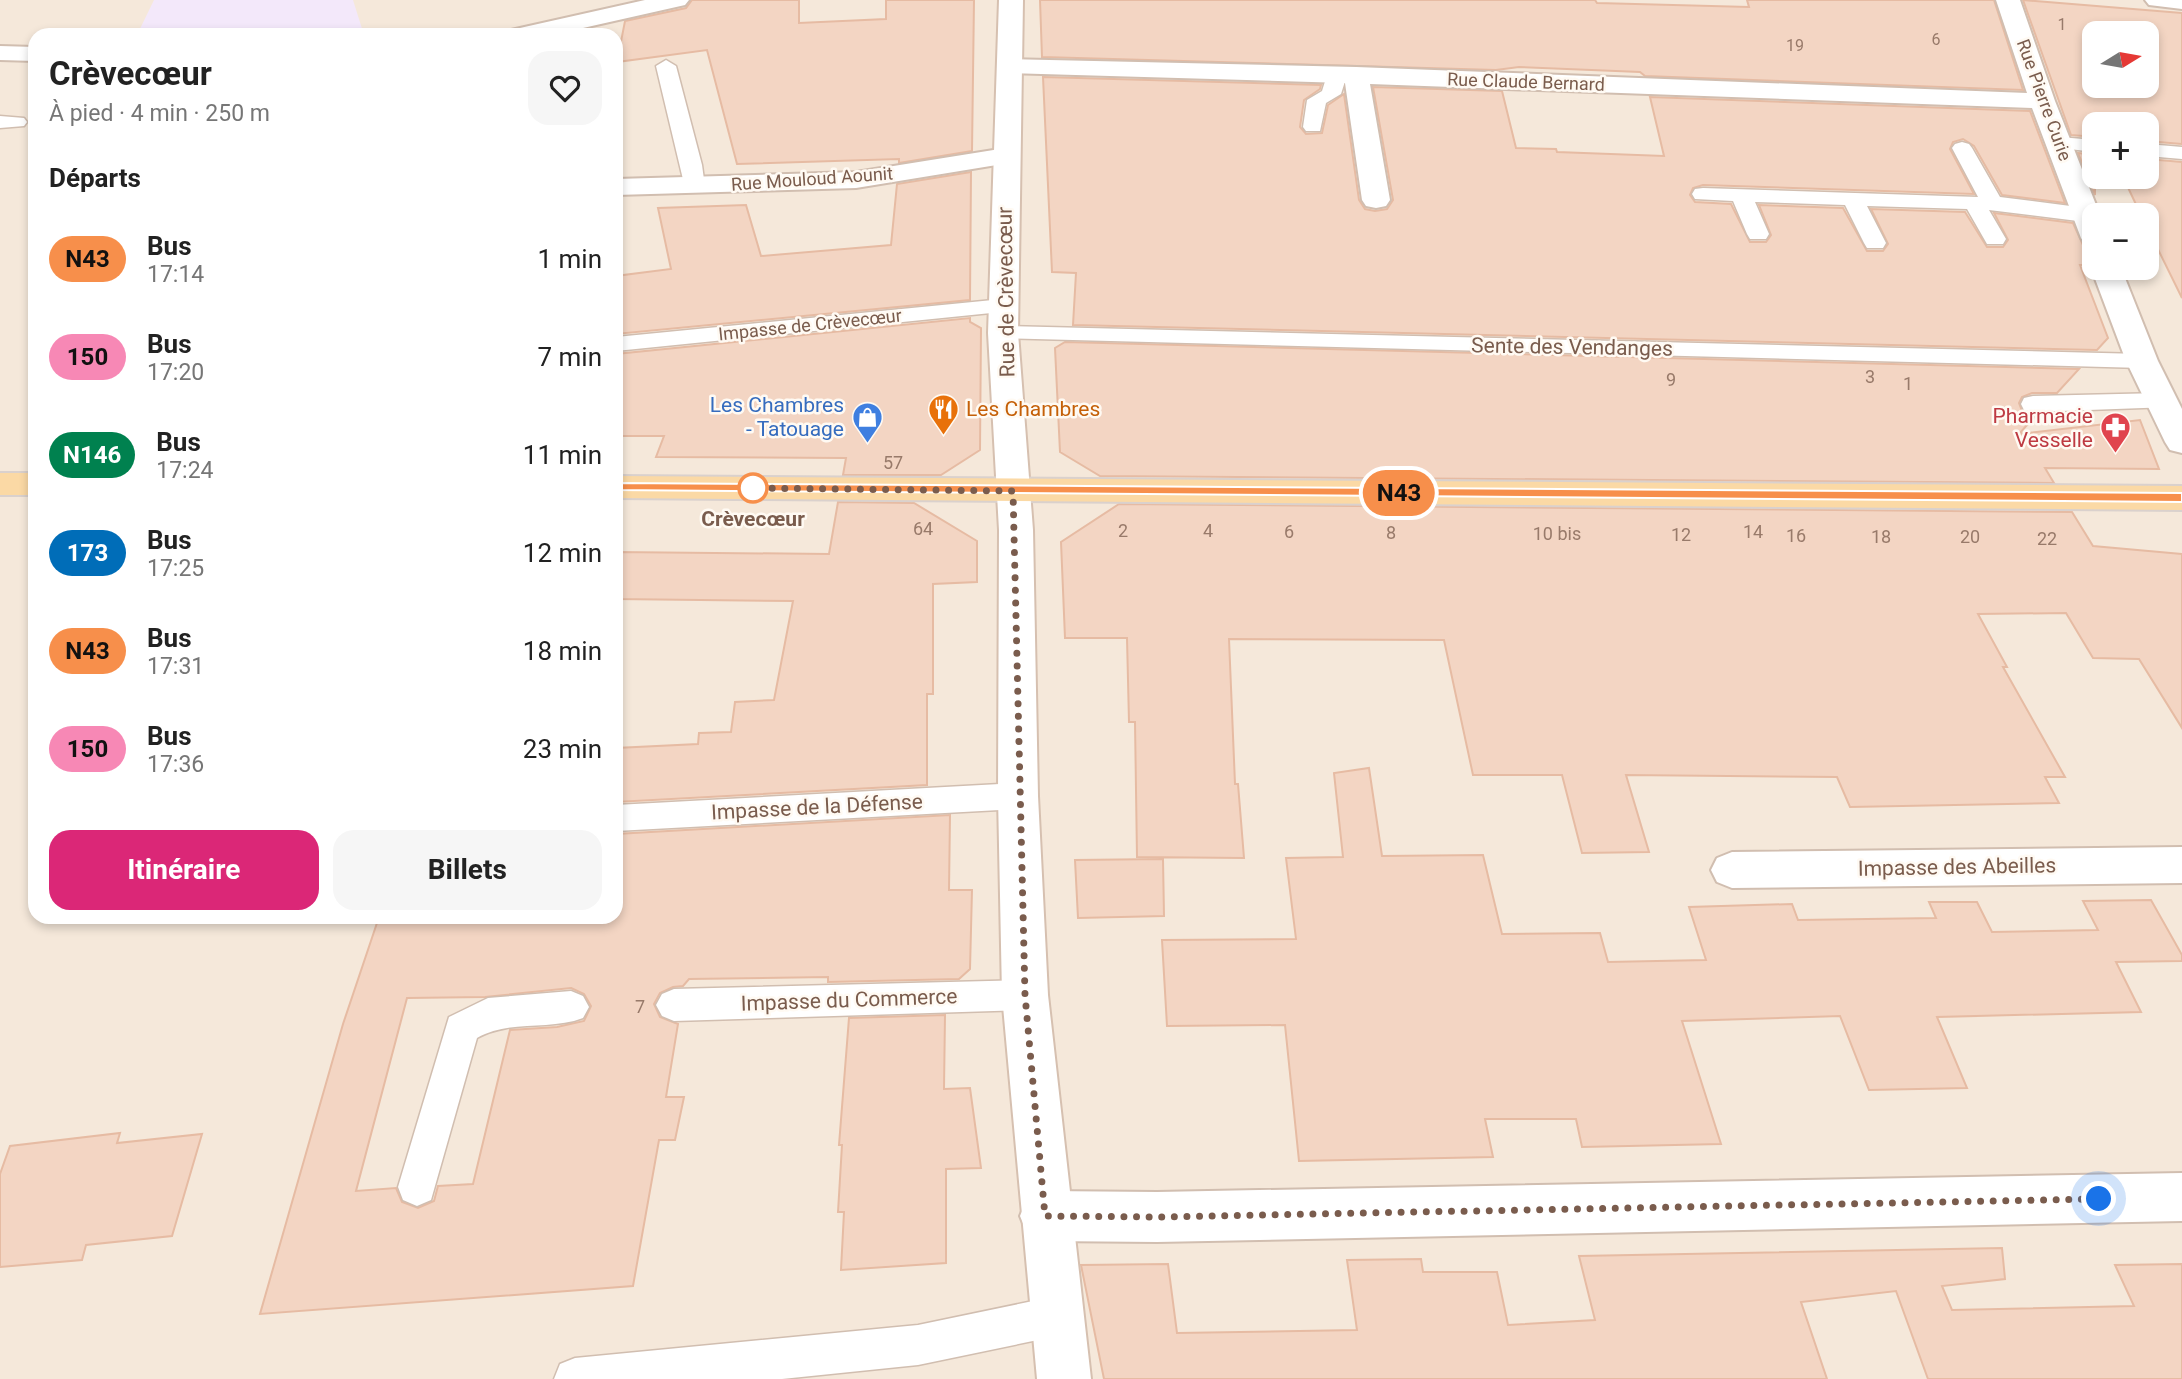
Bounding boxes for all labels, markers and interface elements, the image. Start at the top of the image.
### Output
house number: 1 [2058,15,2067,34]
north arrow [2082,21,2160,98]
map controls [2082,21,2159,280]
house number: 6 [1932,30,1941,49]
house number: 19 [1786,36,1804,55]
street label: Rue Pierre Curie [2013,36,2076,164]
button: heart [528,51,602,125]
text: Crèvecœur [49,54,212,93]
street label: Rue Claude Bernard [1447,68,1605,95]
text: À pied · 4 min · 250 m [49,100,270,127]
button: + [2082,112,2159,189]
street label: Rue Mouloud Aounit [730,162,894,195]
text: Départs [49,163,141,193]
button: − [2082,203,2159,280]
street label: Rue de Crèvecœur [993,207,1019,377]
text: Bus [147,231,192,261]
text: 1 min [537,244,602,274]
text: N43 [65,245,110,273]
text: 17:14 [147,261,204,288]
street label: Impasse de Crèvecœur [717,304,903,345]
text: Bus [147,329,192,359]
street label: Sente des Vendanges [1471,333,1673,361]
text: 7 min [537,342,602,372]
text: 150 [67,343,108,371]
text: 17:20 [147,359,204,386]
house number: 3 [1865,366,1875,387]
house number: 9 [1666,369,1676,390]
house number: 1 [1903,373,1913,394]
restaurant icon: Les Chambres [926,392,960,436]
place label: Les Chambres - Tatouage [710,393,844,441]
place label: Les Chambres [966,397,1100,421]
shop icon: Les Chambres - Tatouage [850,400,884,444]
place label: Pharmacie Vesselle [1993,404,2093,452]
pharmacy icon: Pharmacie Vesselle [2099,411,2133,455]
text: Bus [156,427,201,457]
text: 11 min [523,440,602,470]
text: N146 [63,441,121,469]
house number: 57 [883,452,903,473]
text: 17:24 [156,457,214,484]
line badge: N43 [1359,470,1439,516]
marker: Crèvecœur [738,473,768,503]
text: N43 [1377,479,1421,507]
place label: Crèvecœur [701,507,805,531]
house number: 64 [913,518,933,539]
house number: 2 [1118,520,1128,541]
house number: 4 [1203,520,1213,541]
house number: 6 [1284,521,1294,542]
house number: 14 [1743,521,1763,542]
house number: 8 [1386,522,1396,543]
house number: 10 bis [1533,523,1581,544]
house number: 12 [1671,524,1691,545]
text: Bus [147,525,192,555]
house number: 16 [1786,525,1806,546]
house number: 18 [1871,526,1891,547]
house number: 20 [1960,526,1980,547]
house number: 22 [2037,528,2057,549]
text: 12 min [523,538,602,568]
text: 173 [67,539,108,567]
text: 17:25 [147,555,204,582]
text: Bus [147,623,192,653]
text: 18 min [523,636,602,666]
text: N43 [65,637,110,665]
text: 17:31 [147,653,204,680]
text: Bus [147,721,192,751]
text: 23 min [523,734,602,764]
text: 150 [67,735,108,763]
text: 17:36 [147,751,204,778]
street label: Impasse de la Défense [711,789,923,825]
button: Itinéraire [49,830,319,910]
button: Billets [333,830,602,910]
street label: Impasse des Abeilles [1858,853,2056,881]
street label: Impasse du Commerce [740,984,958,1016]
house number: 7 [635,996,645,1017]
your location [2081,1181,2116,1216]

